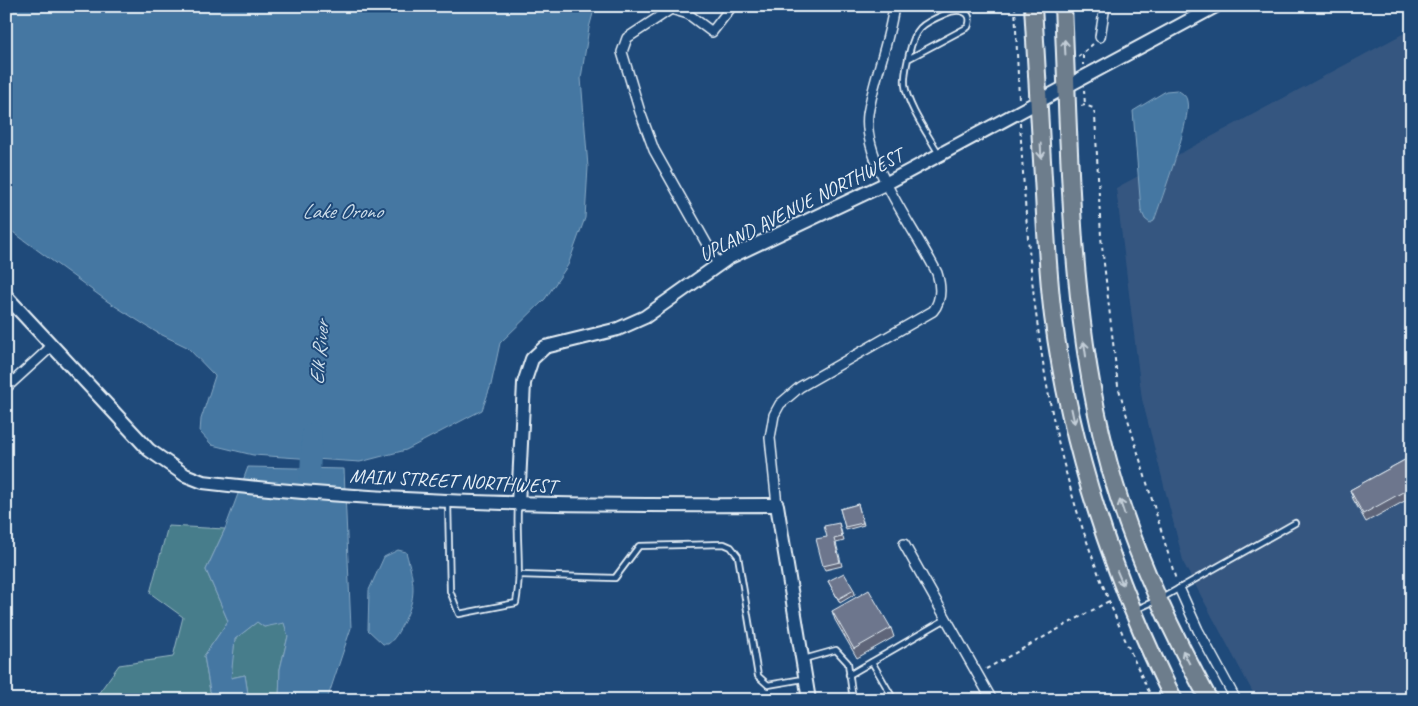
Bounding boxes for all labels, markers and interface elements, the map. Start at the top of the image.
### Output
one-way arrow [1060,39,1069,55]
street label: UPLAND AVENUE NORTHWEST [695,141,910,267]
one-way arrow [1037,143,1046,159]
water label: Lake Orono [302,198,385,224]
water label: Elk River [303,316,335,386]
one-way arrow [1080,342,1090,358]
one-way arrow [1069,408,1078,424]
street label: MAIN STREET NORTHWEST [349,463,561,499]
one-way arrow [1117,500,1127,516]
one-way arrow [1116,570,1126,585]
one-way arrow [1181,650,1190,665]

